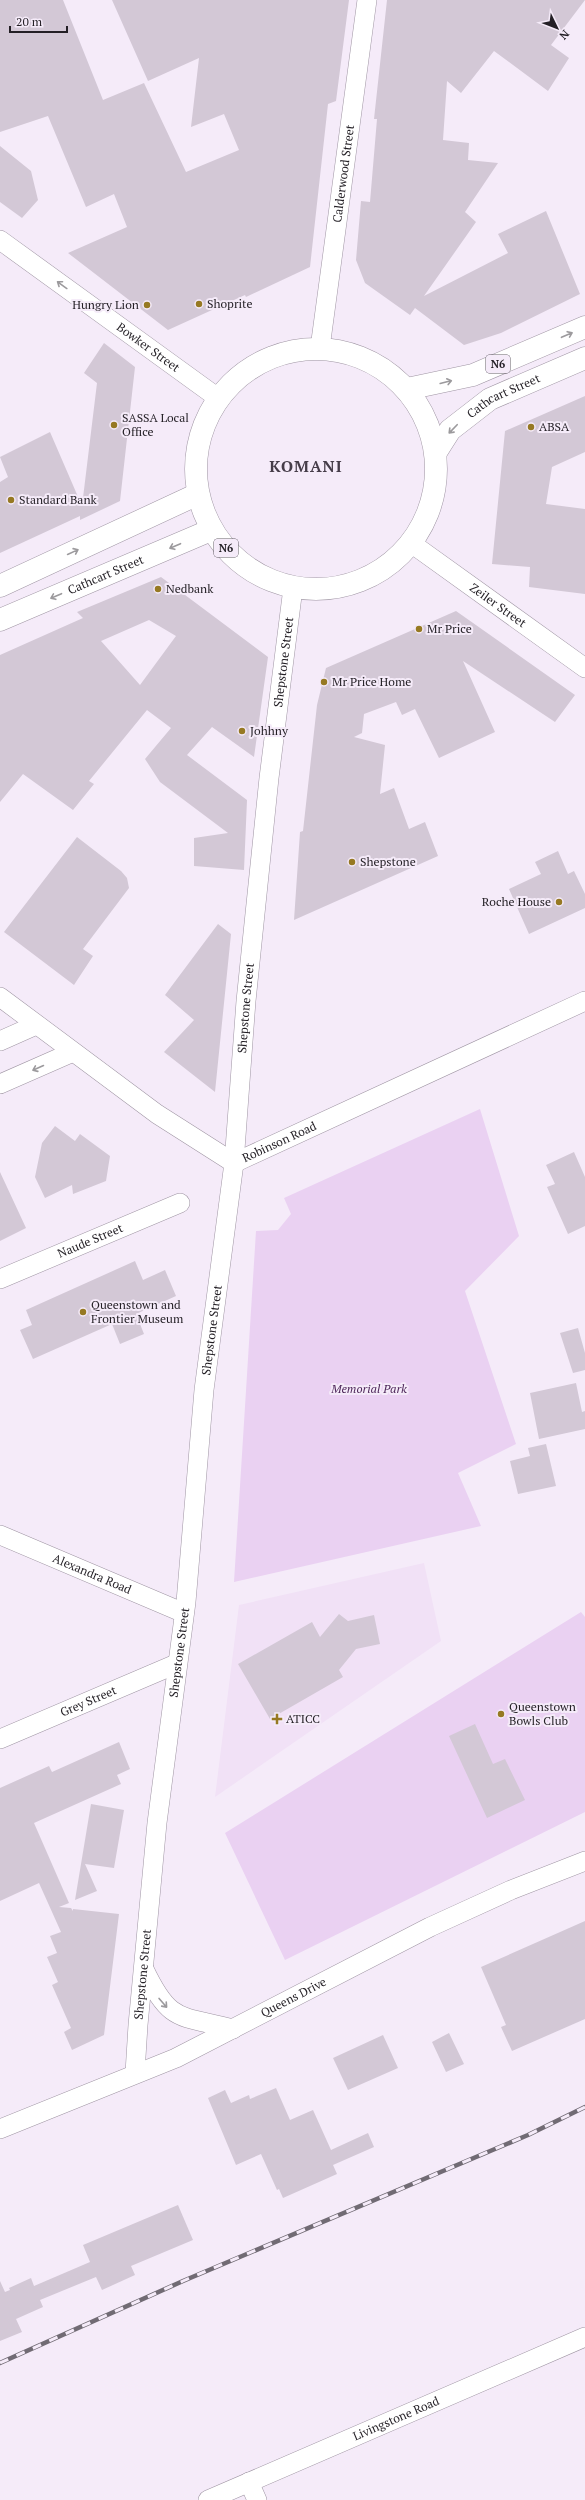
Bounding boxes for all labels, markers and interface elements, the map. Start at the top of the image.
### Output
scale bar [10,8,67,34]
north arrow [537,8,577,48]
text: 20 m [16,14,43,29]
text: N [556,27,572,43]
street label: Calderwood Street [329,123,357,223]
one-way arrow [57,280,68,289]
place label: Shoprite [207,296,253,311]
place label: Hungry Lion [72,297,139,312]
marker: Shoprite [194,299,204,309]
marker: Hungry Lion [142,300,152,310]
street label: Bowker Street [114,319,183,375]
one-way arrow [560,331,572,339]
road number: N6 [486,355,510,373]
street label: Cathcart Street [464,370,543,421]
one-way arrow [439,378,452,385]
place label: SASSA Local Office [122,410,189,439]
place label: ABSA [539,419,570,434]
marker: SASSA Local Office [109,420,119,430]
marker: ABSA [526,422,536,432]
one-way arrow [448,424,458,433]
district label: KOMANI [269,455,343,477]
place label: Standard Bank [19,492,98,507]
marker: Standard Bank [6,495,16,505]
road number: N6 [214,539,238,557]
one-way arrow [170,542,182,550]
one-way arrow [67,548,79,555]
street label: Cathcart Street [65,551,146,597]
street label: Zeiler Street [467,580,530,631]
place label: Nedbank [166,581,214,596]
marker: Nedbank [153,584,163,594]
one-way arrow [50,593,62,601]
street label: Shepstone Street [270,616,296,708]
place label: Mr Price [427,621,472,636]
marker: Mr Price [414,624,424,634]
place label: Mr Price Home [332,674,411,689]
marker: Mr Price Home [319,677,329,687]
place label: Johhny [250,723,289,738]
marker: Johhny [237,726,247,736]
place label: Shepstone [360,854,416,869]
marker: Shepstone [347,857,357,867]
place label: Roche House [482,894,551,909]
marker: Roche House [554,897,564,907]
street label: Shepstone Street [234,962,257,1054]
one-way arrow [32,1064,44,1072]
street label: Robinson Road [240,1118,319,1165]
street label: Naude Street [55,1220,125,1261]
street label: Shepstone Street [198,1284,225,1376]
place label: Queenstown and Frontier Museum [91,1297,184,1326]
marker: Queenstown and Frontier Museum [78,1307,88,1317]
park label: Memorial Park [330,1381,407,1396]
street label: Alexandra Road [51,1550,134,1597]
street label: Shepstone Street [166,1606,192,1698]
street label: Grey Street [58,1682,119,1720]
place label: Queenstown Bowls Club [509,1699,576,1728]
marker: Queenstown Bowls Club [496,1709,506,1719]
place label: ATICC [286,1711,320,1726]
marker: ATICC [271,1713,283,1725]
street label: Shepstone Street [131,1928,154,2020]
street label: Queens Drive [258,1974,329,2020]
one-way arrow [159,1998,168,2008]
street label: Livingstone Road [350,2393,442,2443]

